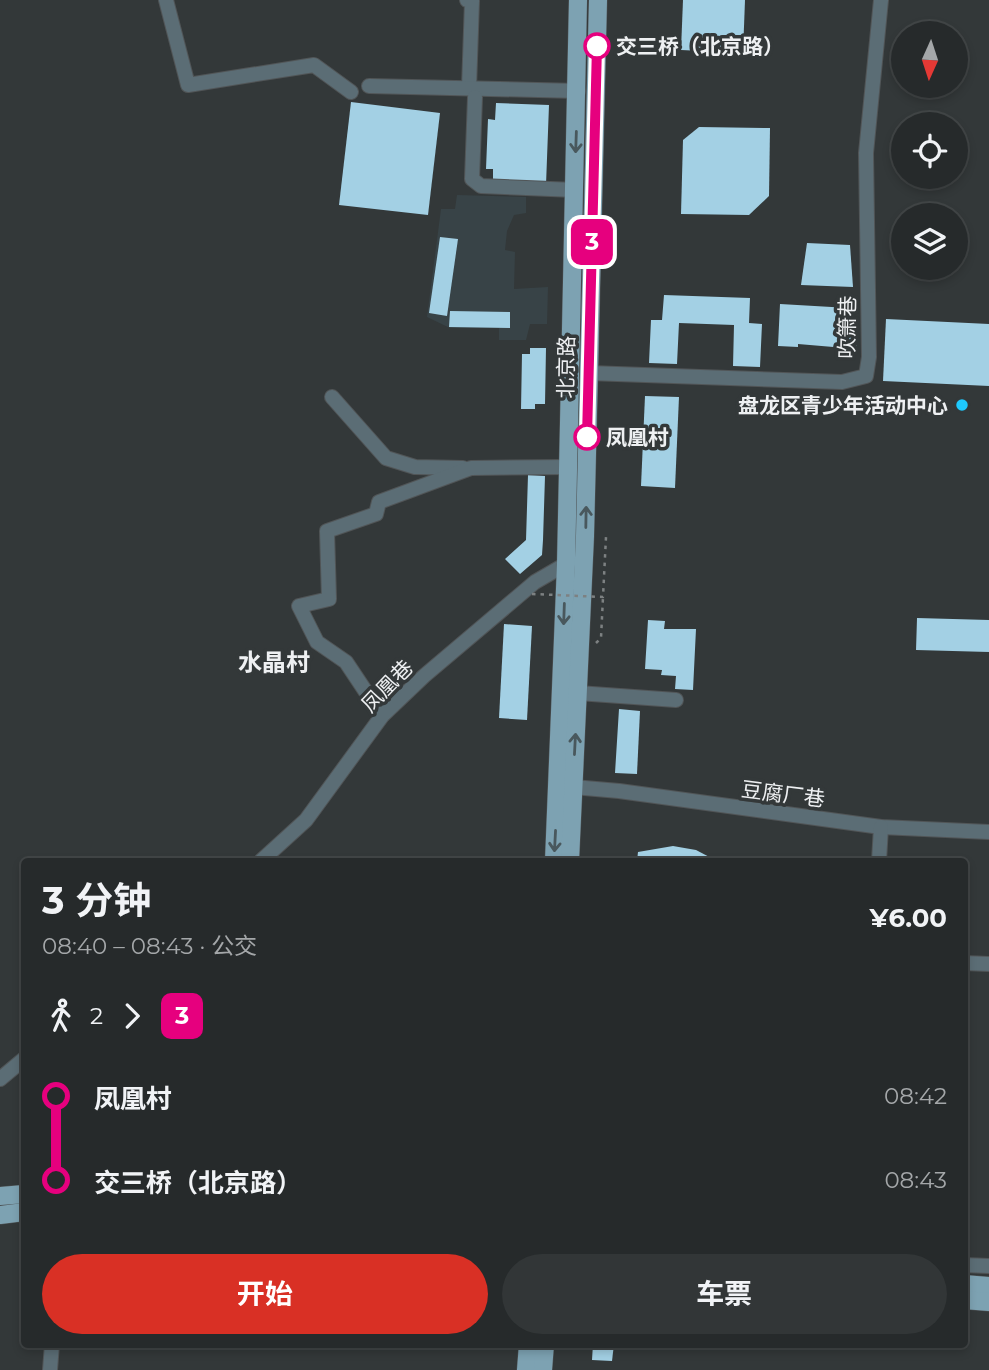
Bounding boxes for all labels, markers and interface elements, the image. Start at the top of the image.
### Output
north arrow [891,21,968,98]
map controls [891,21,968,280]
marker: 交三桥（北京路） [584,33,610,59]
place label: 交三桥（北京路） [616,34,784,59]
button: locate [891,112,968,189]
one-way arrow [570,130,583,153]
button: layers [891,203,968,280]
line badge: 3 [569,219,615,265]
text: 3 [585,227,599,256]
street label: 吹箫巷 [834,295,860,359]
street label: 北京路 [553,335,579,399]
place label: 盘龙区青少年活动中心 [738,393,948,418]
marker: 盘龙区青少年活动中心 [954,397,970,413]
marker: 凤凰村 [574,424,600,450]
place label: 凤凰村 [606,425,669,450]
one-way arrow [579,505,593,528]
one-way arrow [558,602,571,625]
district label: 水晶村 [238,648,310,677]
street label: 凤凰巷 [356,655,418,717]
one-way arrow [569,733,582,756]
street label: 豆腐厂巷 [740,776,826,812]
one-way arrow [549,830,562,853]
text: 3 分钟 [42,877,151,924]
text: ¥6.00 [870,902,947,934]
text: 08:40 – 08:43 · 公交 [42,932,257,960]
icon: walk [42,997,80,1035]
icon: forward [113,997,151,1035]
text: 3 [175,1001,189,1030]
text: 2 [90,1002,103,1030]
text: 08:42 [884,1082,947,1110]
text: 凤凰村 [94,1083,172,1115]
text: 08:43 [884,1166,947,1194]
text: 交三桥（北京路） [94,1167,302,1199]
button: 开始 [42,1254,488,1334]
button: 车票 [502,1254,947,1334]

